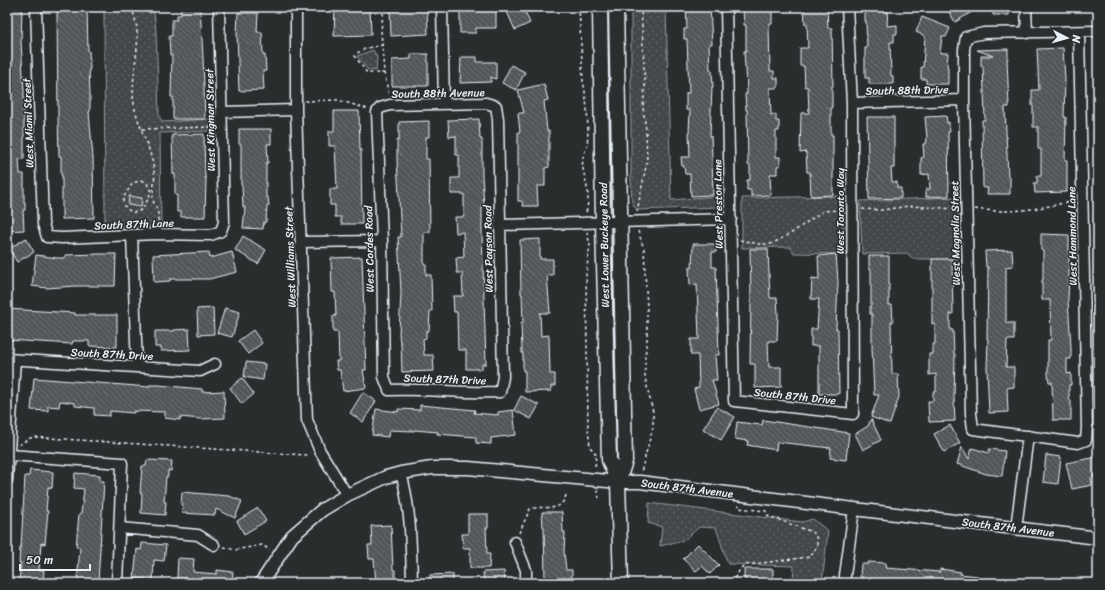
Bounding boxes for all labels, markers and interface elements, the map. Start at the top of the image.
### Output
north arrow [1047,18,1087,58]
text: N [1067,33,1086,44]
street label: West Kingman Street [200,68,221,172]
street label: West Miami Street [17,77,40,168]
street label: South 88th Drive [865,80,949,101]
street label: South 88th Avenue [391,83,486,104]
street label: West Preston Lane [708,159,729,249]
street label: West Toronto Way [831,168,850,254]
street label: West Magnolia Street [945,180,966,286]
street label: West Lower Buckeye Road [594,181,615,308]
street label: West Hammond Lane [1062,186,1083,286]
street label: West Cordes Road [359,204,380,292]
street label: West Payson Road [478,204,499,293]
street label: West Williams Street [279,206,302,308]
street label: South 87th Lane [94,214,175,235]
street label: South 87th Drive [70,343,154,366]
street label: South 87th Drive [403,369,487,390]
street label: South 87th Drive [753,383,837,410]
street label: South 87th Avenue [640,473,735,504]
street label: South 87th Avenue [961,512,1056,543]
scale bar [20,546,90,572]
text: 50 m [26,549,53,571]

